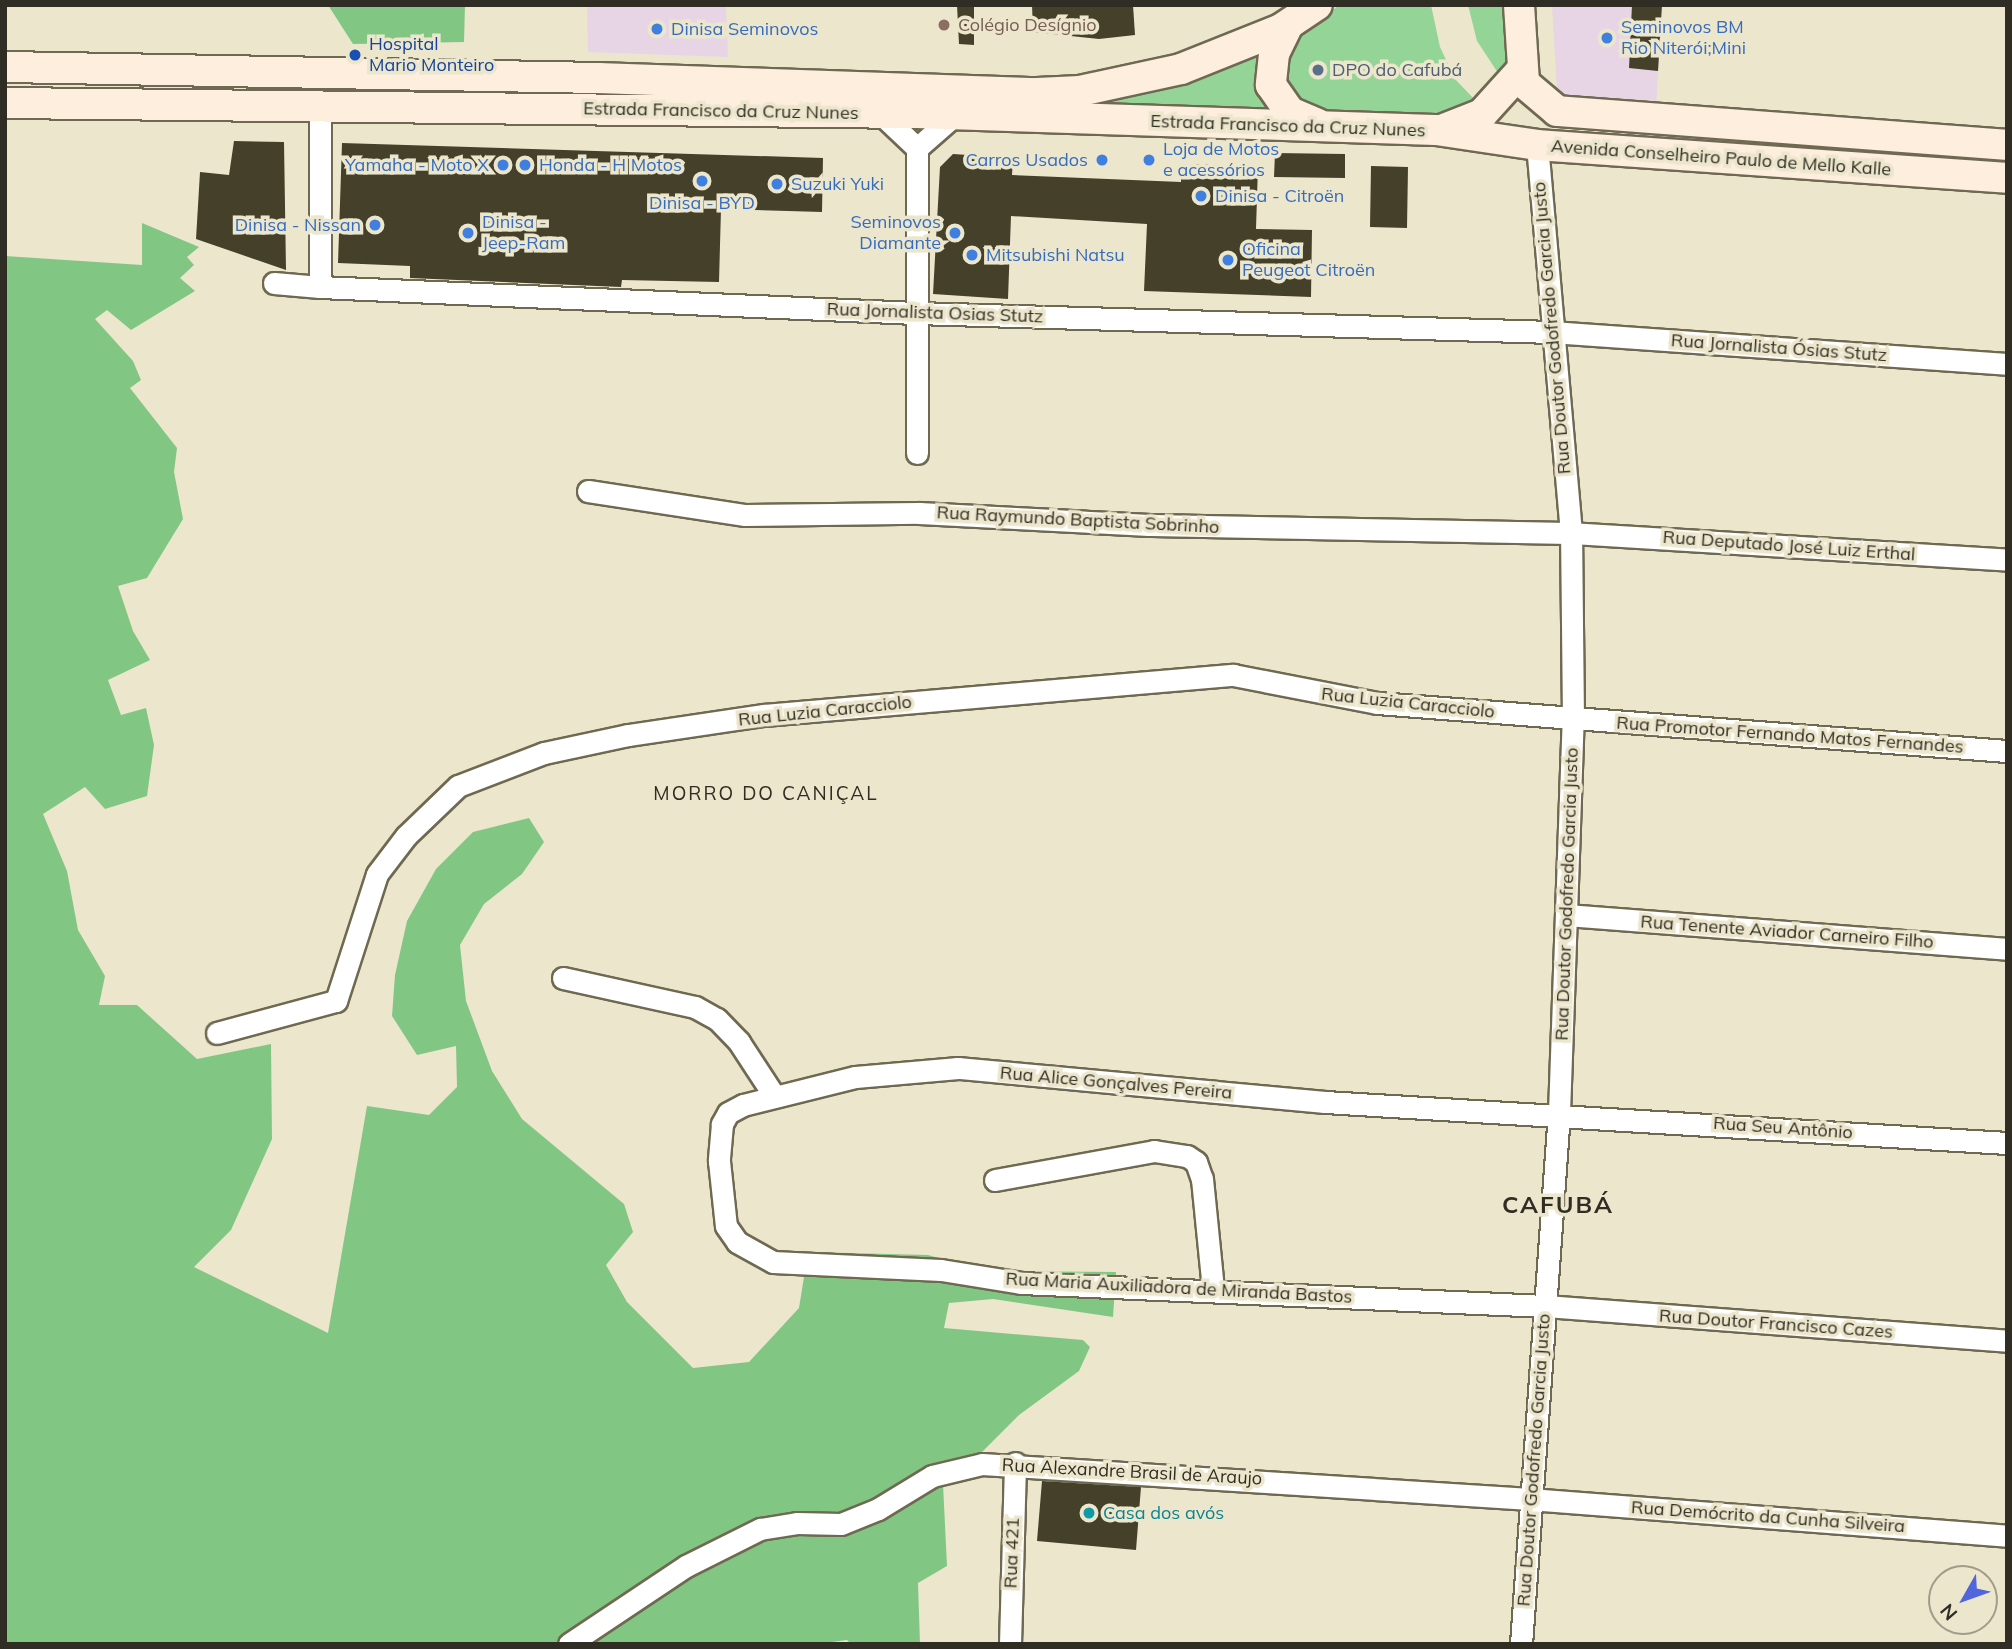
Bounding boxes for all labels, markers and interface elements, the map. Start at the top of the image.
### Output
place label: Colégio Desígnio [958,14,1097,36]
marker: Colégio Desígnio [936,17,952,33]
place label: Seminovos BM Rio Niterói;Mini [1621,17,1746,60]
place label: Dinisa Seminovos [671,18,818,40]
marker: Dinisa Seminovos [649,21,665,37]
marker: Seminovos BM Rio Niterói;Mini [1599,30,1615,46]
place label: Hospital Mario Monteiro [369,34,494,76]
marker: Hospital Mario Monteiro [347,47,363,63]
place label: DPO do Cafubá [1332,59,1462,81]
marker: DPO do Cafubá [1310,62,1326,78]
street label: Estrada Francisco da Cruz Nunes [583,98,859,124]
street label: Estrada Francisco da Cruz Nunes [1150,110,1426,142]
street label: Avenida Conselheiro Paulo de Mello Kalle [1550,135,1892,181]
place label: Loja de Motos e acessórios [1163,139,1279,182]
place label: Carros Usados [965,149,1088,171]
marker: Carros Usados [1094,152,1110,168]
marker: Loja de Motos e acessórios [1141,152,1157,168]
place label: Yamaha - Moto X [345,154,489,176]
place label: Honda - H Motos [539,154,682,176]
marker: Yamaha - Moto X [495,157,511,173]
marker: Honda - H Motos [517,157,533,173]
marker: Dinisa - BYD [694,173,710,189]
place label: Suzuki Yuki [791,173,884,195]
marker: Suzuki Yuki [769,176,785,192]
street label: Rua Doutor Godofredo Garcia Justo [1528,181,1576,475]
place label: Dinisa - Citroën [1215,185,1344,207]
marker: Dinisa - Citroën [1193,188,1209,204]
place label: Dinisa - BYD [649,192,755,214]
place label: Dinisa - Jeep-Ram [482,212,565,255]
place label: Seminovos Diamante [851,212,941,255]
place label: Dinisa - Nissan [235,214,361,236]
marker: Dinisa - Nissan [367,217,383,233]
marker: Dinisa - Jeep-Ram [460,225,476,241]
marker: Seminovos Diamante [947,225,963,241]
place label: Oficina Peugeot Citroën [1242,239,1375,282]
place label: Mitsubishi Natsu [986,244,1125,266]
marker: Mitsubishi Natsu [964,247,980,263]
marker: Oficina Peugeot Citroën [1220,252,1236,268]
street label: Rua Jornalista Osias Stutz [826,298,1044,328]
street label: Rua Jornalista Ósias Stutz [1670,330,1888,366]
street label: Rua Raymundo Baptista Sobrinho [936,502,1220,538]
street label: Rua Deputado José Luiz Erthal [1662,526,1916,566]
street label: Rua Luzia Caracciolo [1320,683,1496,723]
street label: Rua Luzia Caracciolo [737,691,913,731]
street label: Rua Promotor Fernando Matos Fernandes [1616,712,1964,758]
street label: Rua Doutor Godofredo Garcia Justo [1551,747,1583,1041]
district label: MORRO DO CANIÇAL [655,783,877,805]
street label: Rua Tenente Aviador Carneiro Filho [1640,911,1934,953]
street label: Rua Alice Gonçalves Pereira [999,1062,1233,1104]
street label: Rua Seu Antônio [1713,1112,1853,1144]
district label: CAFUBÁ [1503,1191,1613,1219]
street label: Rua Maria Auxiliadora de Miranda Bastos [1005,1268,1353,1308]
street label: Rua Doutor Francisco Cazes [1658,1305,1894,1343]
street label: Rua Doutor Godofredo Garcia Justo [1513,1313,1555,1607]
street label: Rua Alexandre Brasil de Araujo [1001,1454,1263,1490]
street label: Rua Demócrito da Cunha Silveira [1630,1497,1906,1537]
place label: Casa dos avós [1103,1502,1224,1524]
marker: Casa dos avós [1081,1505,1097,1521]
street label: Rua 421 [1000,1517,1024,1589]
north arrow [1928,1565,1998,1635]
text: N [1935,1599,1962,1625]

